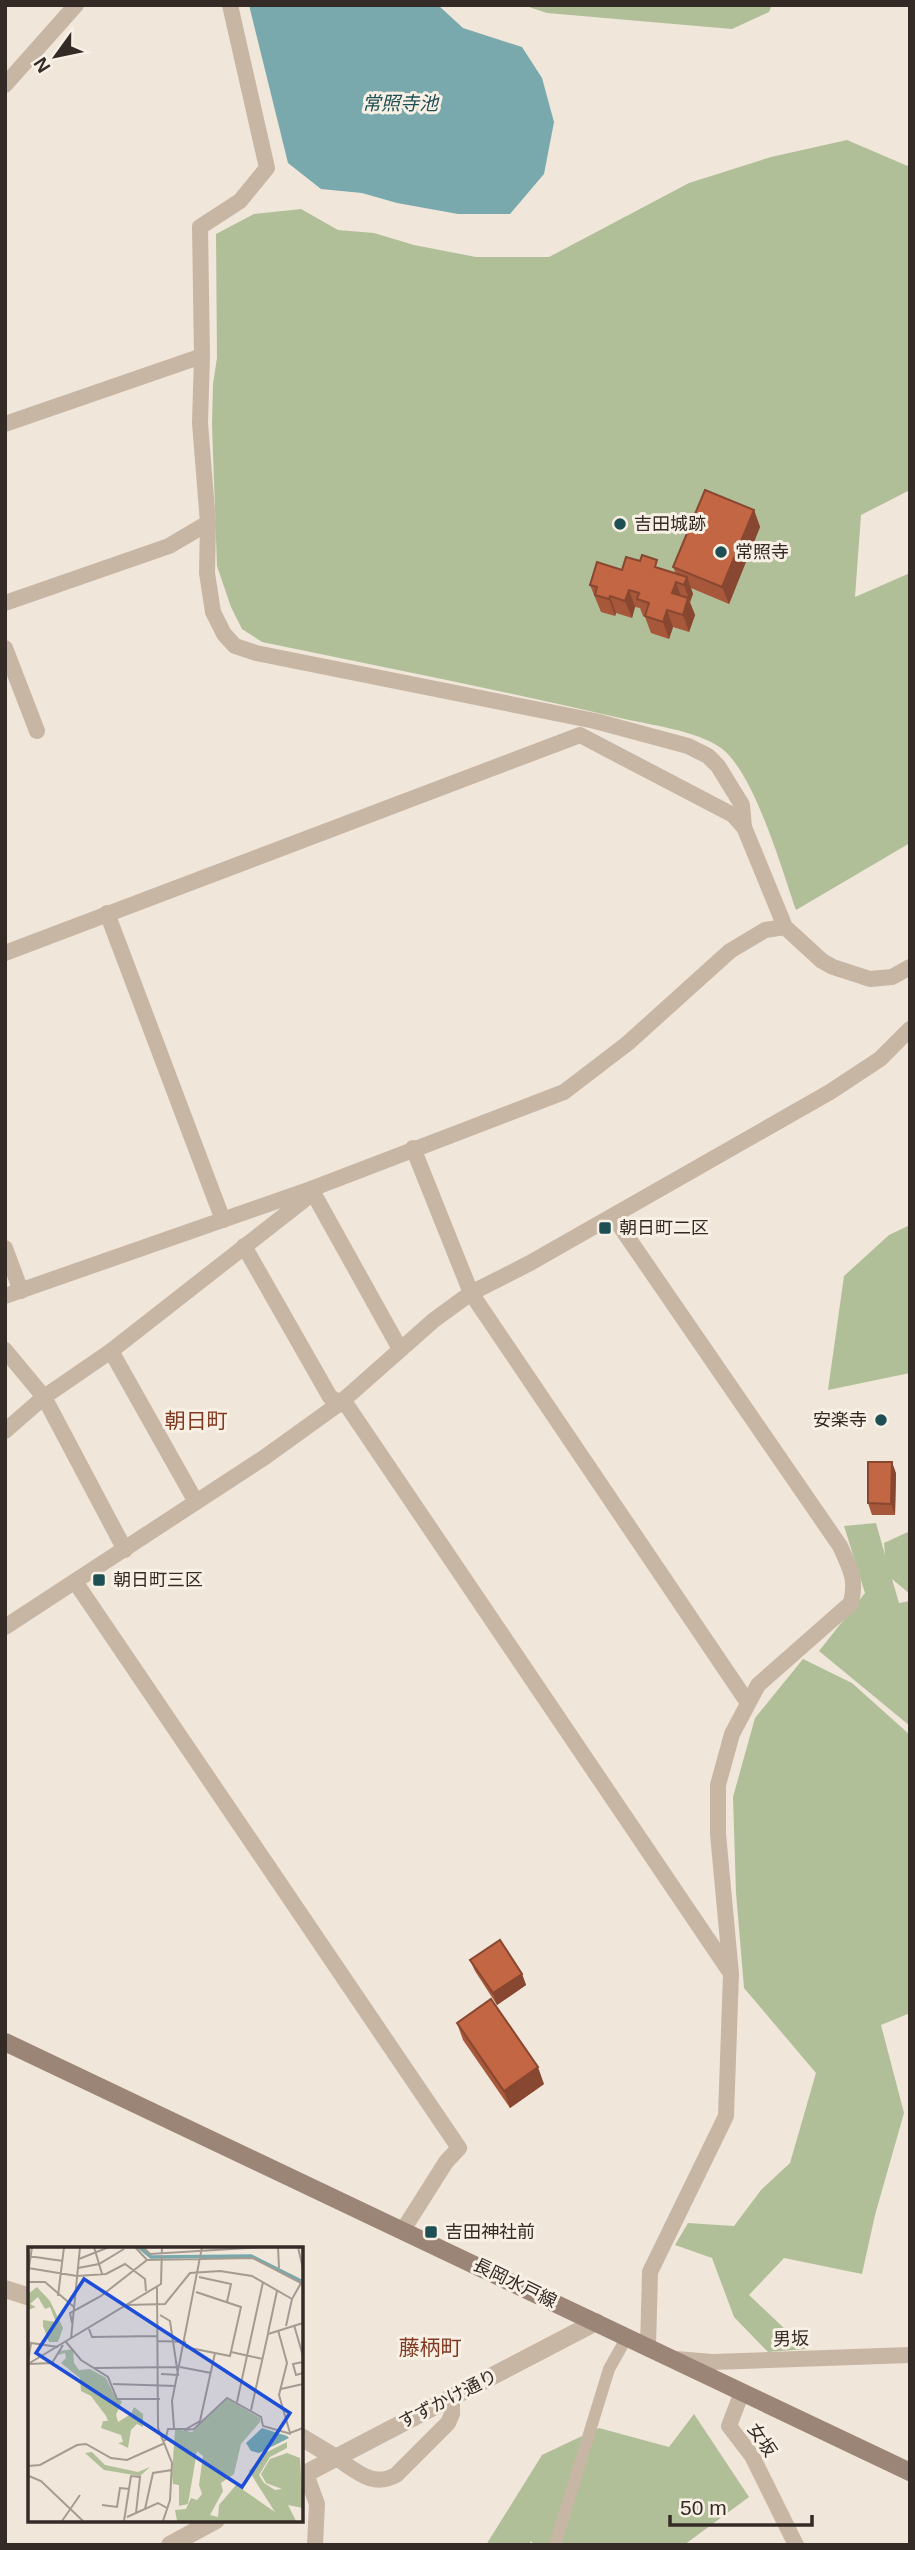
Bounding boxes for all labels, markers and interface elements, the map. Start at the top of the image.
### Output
north arrow [21,21,91,91]
text: N [30,54,55,76]
water label: 常照寺池 [362,93,440,114]
place label: 吉田城跡 [634,514,706,534]
marker: 吉田城跡 [612,516,628,532]
place label: 常照寺 [735,542,789,562]
marker: 常照寺 [713,544,729,560]
place label: 朝日町二区 [619,1218,709,1238]
marker: 朝日町二区 [597,1220,613,1236]
district label: 朝日町 [165,1409,228,1432]
place label: 安楽寺 [813,1410,867,1430]
marker: 安楽寺 [873,1412,889,1428]
place label: 朝日町三区 [113,1570,203,1590]
marker: 朝日町三区 [91,1572,107,1588]
place label: 吉田神社前 [445,2222,535,2242]
marker: 吉田神社前 [423,2224,439,2240]
inset map [28,2247,303,2522]
street label: 長岡水戸線 [470,2254,560,2312]
street label: 男坂 [773,2328,809,2350]
district label: 藤柄町 [399,2336,462,2359]
street label: すずかけ通り [395,2366,501,2432]
street label: 女坂 [744,2419,780,2461]
scale bar [670,2484,812,2528]
text: 50 m [680,2496,727,2519]

